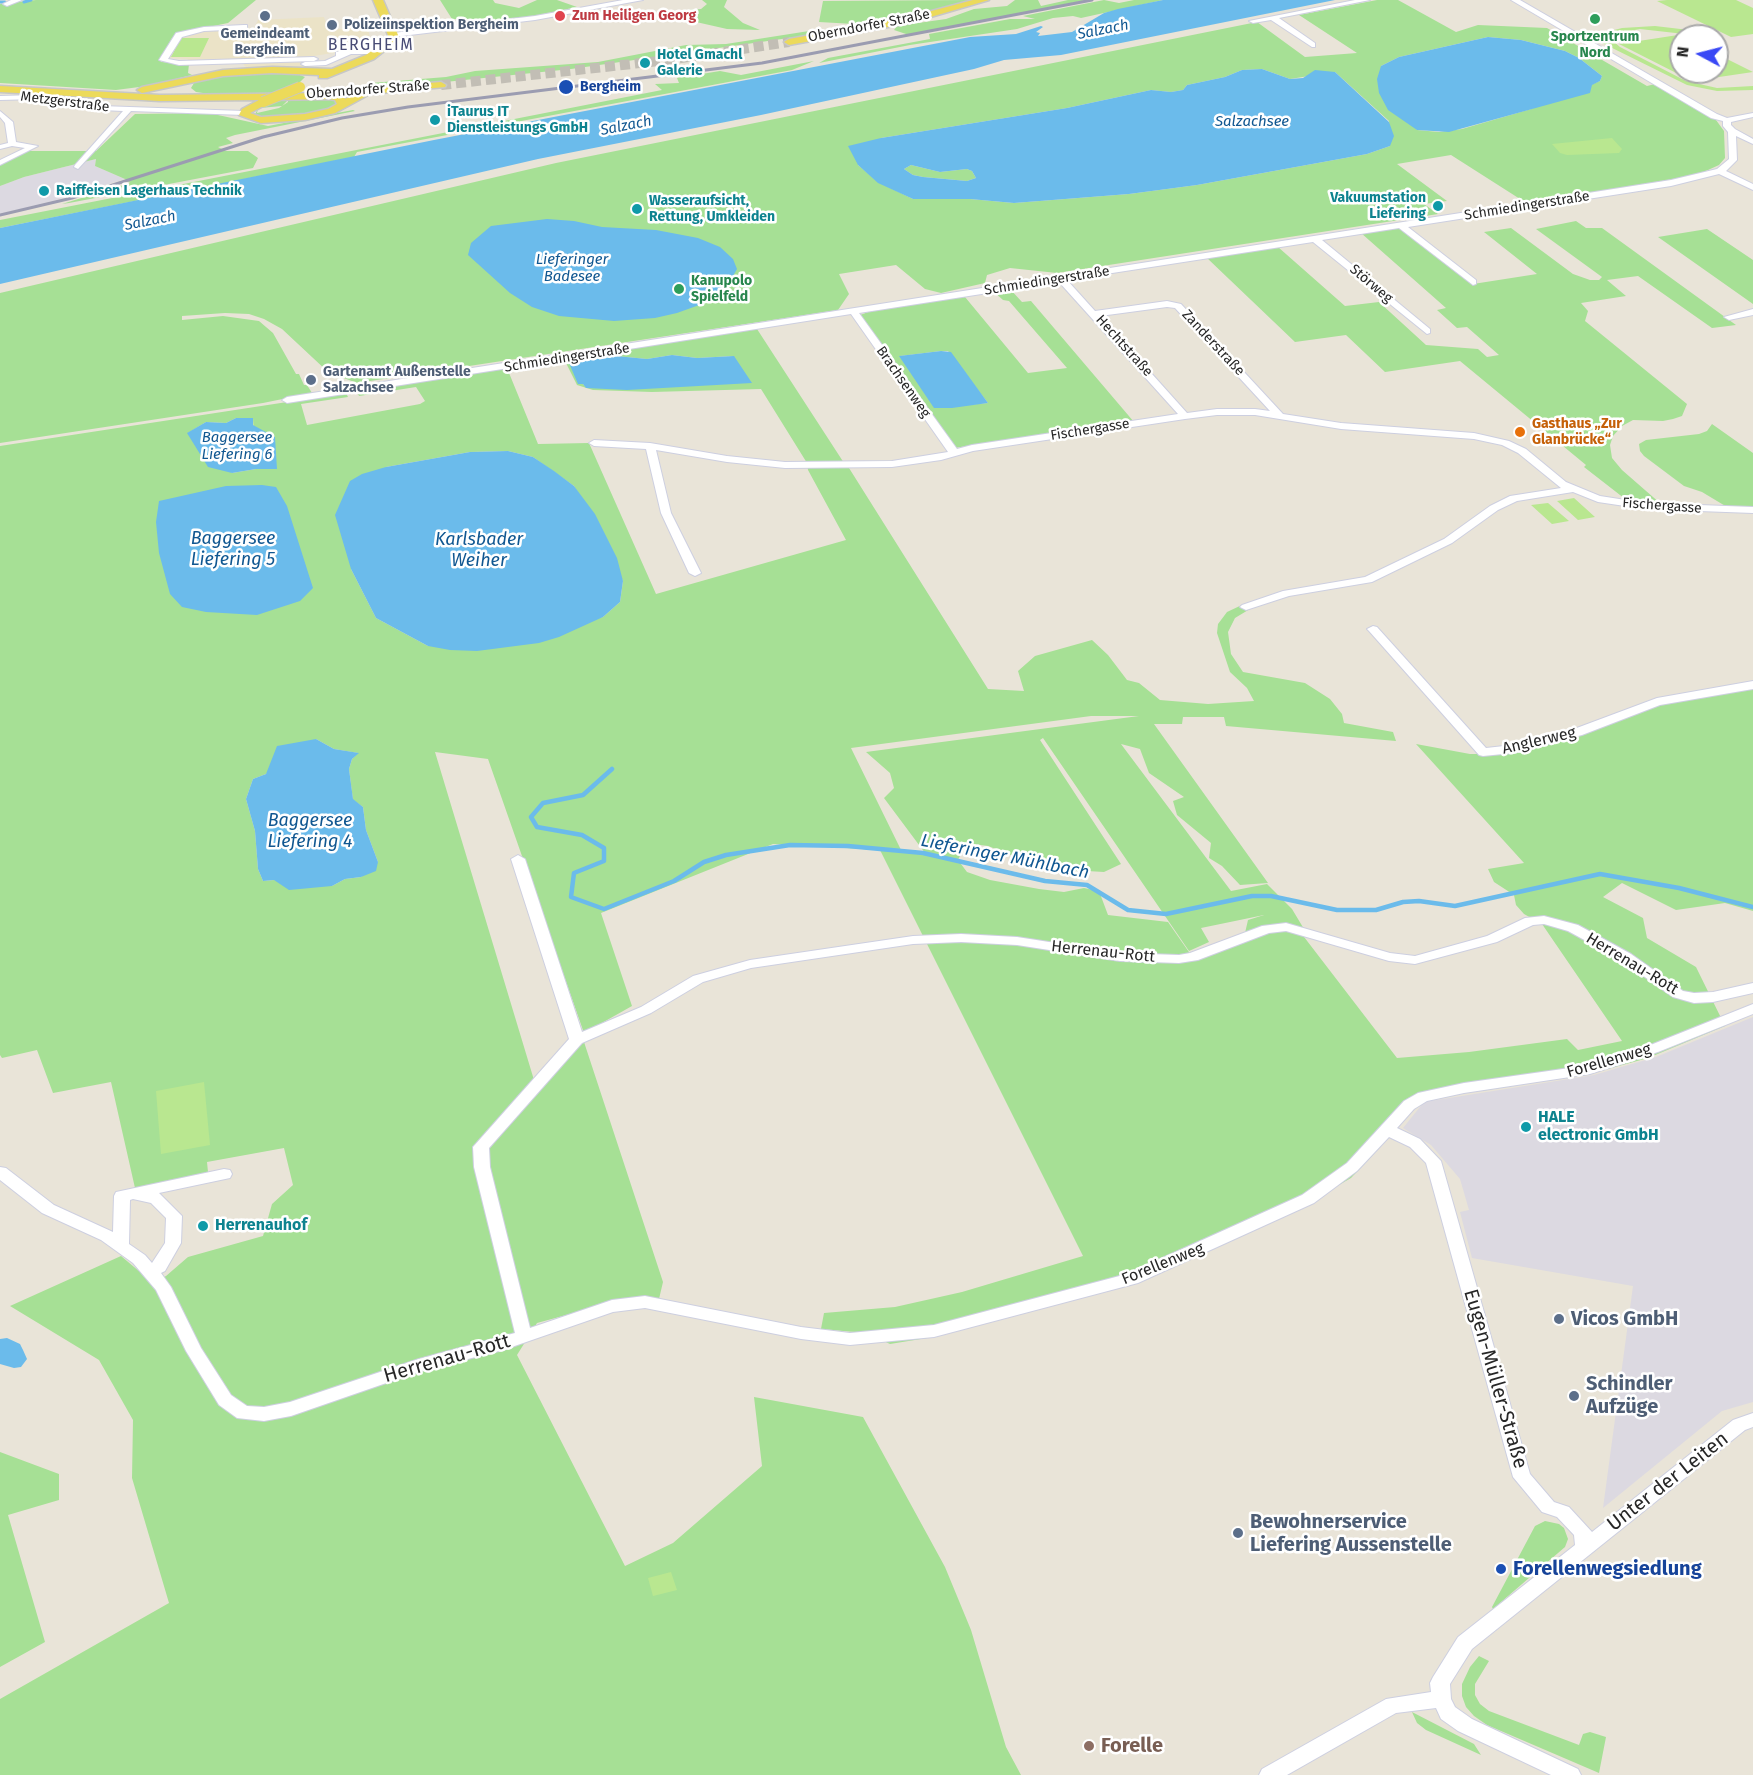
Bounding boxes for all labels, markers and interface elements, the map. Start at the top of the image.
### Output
street label: Oberndorfer Straße [807,6,931,46]
place label: Zum Heiligen Georg [572,8,696,24]
marker: Gemeindeamt Bergheim [258,9,272,23]
marker: Zum Heiligen Georg [553,9,567,23]
marker: Sportzentrum Nord [1588,12,1602,26]
water label: Salzach [1076,16,1130,44]
place label: Polizeiinspektion Bergheim [344,17,519,33]
marker: Polizeiinspektion Bergheim [325,18,339,32]
north arrow [1669,24,1729,84]
place label: Gemeindeamt Bergheim [220,26,310,58]
place label: Sportzentrum Nord [1551,29,1639,62]
district label: BERGHEIM [328,36,414,56]
text: N [1673,46,1693,58]
place label: Hotel Gmachl Galerie [657,47,742,80]
marker: Hotel Gmachl Galerie [638,56,652,70]
street label: Oberndorfer Straße [306,77,430,103]
marker: Bergheim [557,78,575,96]
place label: Bergheim [580,79,641,95]
street label: Metzgerstraße [20,88,110,116]
place label: iTaurus IT Dienstleistungs GmbH [447,104,588,136]
water label: Salzach [599,112,653,140]
marker: iTaurus IT Dienstleistungs GmbH [428,113,442,127]
water label: Salzachsee [1215,113,1289,131]
place label: Raiffeisen Lagerhaus Technik [56,183,242,199]
marker: Raiffeisen Lagerhaus Technik [37,184,51,198]
street label: Schmiedingerstraße [1463,188,1591,224]
place label: Vakuumstation Liefering [1330,190,1426,222]
place label: Wasseraufsicht, Rettung, Umkleiden [649,193,775,226]
marker: Vakuumstation Liefering [1431,199,1445,213]
marker: Wasseraufsicht, Rettung, Umkleiden [630,202,644,216]
water label: Salzach [123,207,177,235]
water label: Lieferinger Badesee [536,251,608,286]
street label: Störweg [1346,261,1396,307]
street label: Schmiedingerstraße [983,263,1111,299]
place label: Kanupolo Spielfeld [691,273,752,306]
marker: Kanupolo Spielfeld [672,282,686,296]
street label: Zanderstraße [1178,306,1248,380]
street label: Hechtstraße [1092,312,1156,380]
street label: Schmiedingerstraße [503,340,631,376]
street label: Brachsenweg [872,343,934,421]
place label: Gartenamt Außenstelle Salzachsee [323,364,471,396]
marker: Gartenamt Außenstelle Salzachsee [304,373,318,387]
street label: Fischergasse [1049,415,1131,445]
place label: Gasthaus „Zur Glanbrücke“ [1532,416,1622,448]
marker: Gasthaus „Zur Glanbrücke“ [1513,425,1527,439]
water label: Baggersee Liefering 6 [202,429,272,464]
street label: Fischergasse [1622,495,1702,517]
water label: Baggersee Liefering 5 [191,528,275,570]
water label: Karlsbader Weiher [435,529,523,572]
street label: Anglerweg [1500,723,1578,759]
water label: Baggersee Liefering 4 [267,810,353,852]
water label: Lieferinger Mühlbach [919,830,1091,884]
street label: Herrenau-Rott [1582,929,1682,999]
street label: Herrenau-Rott [1050,937,1156,967]
street label: Forellenweg [1565,1040,1653,1082]
place label: HALE electronic GmbH [1538,1108,1659,1146]
marker: HALE electronic GmbH [1519,1120,1533,1134]
place label: Herrenauhof [215,1216,307,1236]
marker: Herrenauhof [196,1219,210,1233]
street label: Forellenweg [1119,1239,1207,1289]
street label: Eugen-Müller-Straße [1458,1286,1532,1472]
place label: Vicos GmbH [1571,1307,1678,1331]
marker: Vicos GmbH [1552,1312,1566,1326]
street label: Herrenau-Rott [381,1329,513,1389]
place label: Schindler Aufzüge [1586,1372,1673,1419]
marker: Schindler Aufzüge [1567,1389,1581,1403]
street label: Unter der Leiten [1603,1427,1733,1537]
place label: Bewohnerservice Liefering Aussenstelle [1250,1510,1452,1557]
marker: Bewohnerservice Liefering Aussenstelle [1231,1526,1245,1540]
place label: Forellenwegsiedlung [1513,1557,1702,1581]
marker: Forellenwegsiedlung [1494,1562,1508,1576]
place label: Forelle [1101,1734,1163,1758]
marker: Forelle [1082,1739,1096,1753]

